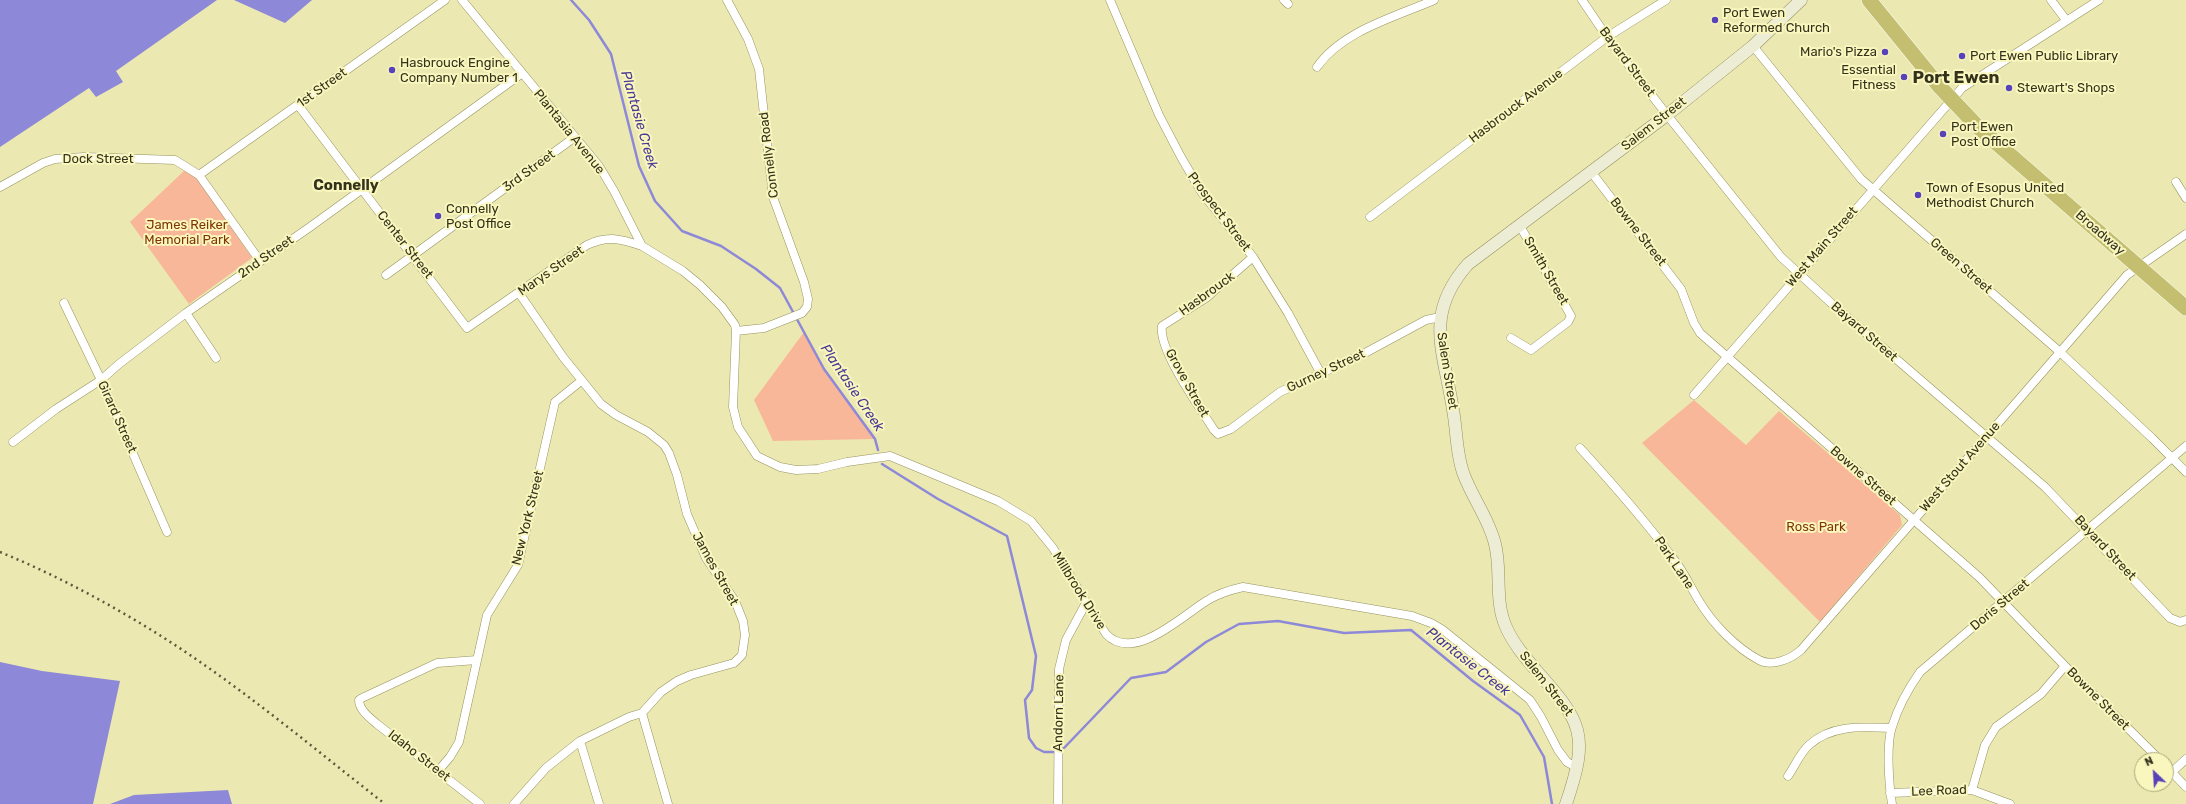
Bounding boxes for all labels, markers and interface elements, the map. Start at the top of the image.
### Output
place label: Port Ewen Reformed Church [1723,5,1830,36]
marker: Port Ewen Reformed Church [1710,15,1720,25]
street label: Bayard Street [1596,24,1658,100]
place label: Mario's Pizza [1800,44,1877,60]
marker: Mario's Pizza [1880,47,1890,57]
place label: Port Ewen Public Library [1970,48,2118,64]
marker: Port Ewen Public Library [1957,51,1967,61]
place label: Hasbrouck Engine Company Number 1 [400,55,518,86]
place label: Essential Fitness [1841,62,1896,93]
street label: 1st Street [294,65,350,111]
marker: Hasbrouck Engine Company Number 1 [387,65,397,75]
street label: Hasbrouck Avenue [1466,66,1566,146]
district label: Port Ewen [1913,68,1999,88]
water label: Plantasie Creek [617,69,661,171]
marker: Essential Fitness [1899,72,1909,82]
place label: Stewart's Shops [2017,80,2115,96]
marker: Stewart's Shops [2004,83,2014,93]
street label: Plantasia Avenue [530,87,608,177]
street label: Salem Street [1618,94,1690,154]
street label: Connelly Road [756,111,782,199]
place label: Port Ewen Post Office [1951,119,2016,150]
marker: Port Ewen Post Office [1938,129,1948,139]
street label: 3rd Street [500,147,558,195]
street label: Dock Street [62,151,134,167]
street label: Prospect Street [1184,169,1254,255]
district label: Connelly [313,177,379,195]
place label: Town of Esopus United Methodist Church [1926,180,2064,211]
marker: Town of Esopus United Methodist Church [1913,190,1923,200]
street label: Bowne Street [1607,195,1669,269]
place label: Connelly Post Office [446,201,511,232]
street label: West Main Street [1783,204,1861,290]
street label: Broadway [2072,207,2128,259]
street label: Center Street [374,208,436,282]
marker: Connelly Post Office [433,211,443,221]
park label: James Reiker Memorial Park [144,217,230,248]
street label: 2nd Street [235,232,297,282]
street label: Smith Street [1520,234,1572,308]
street label: Green Street [1927,235,1995,297]
street label: Marys Street [515,243,587,299]
street label: Hasbrouck [1176,269,1238,319]
street label: Bayard Street [1828,299,1900,365]
street label: Salem Street [1433,331,1461,411]
water label: Plantasie Creek [817,341,887,435]
street label: Grove Street [1162,346,1212,420]
street label: Gurney Street [1284,346,1368,396]
street label: Girard Street [94,379,140,455]
street label: West Stout Avenue [1917,419,2003,515]
street label: Bowne Street [1827,443,1899,509]
street label: New York Street [509,469,547,567]
street label: Bayard Street [2071,512,2139,584]
park label: Ross Park [1786,519,1846,535]
street label: James Street [688,530,742,608]
street label: Park Lane [1651,534,1697,592]
street label: Millbrook Drive [1049,549,1109,633]
street label: Doris Street [1967,576,2033,634]
water label: Plantasie Creek [1423,624,1513,700]
street label: Salem Street [1516,648,1576,720]
street label: Bowne Street [2063,664,2133,734]
street label: Andorn Lane [1051,674,1067,752]
street label: Idaho Street [385,727,453,785]
north arrow [2134,752,2174,792]
text: N [2143,754,2155,769]
street label: Lee Road [1911,782,1967,800]

